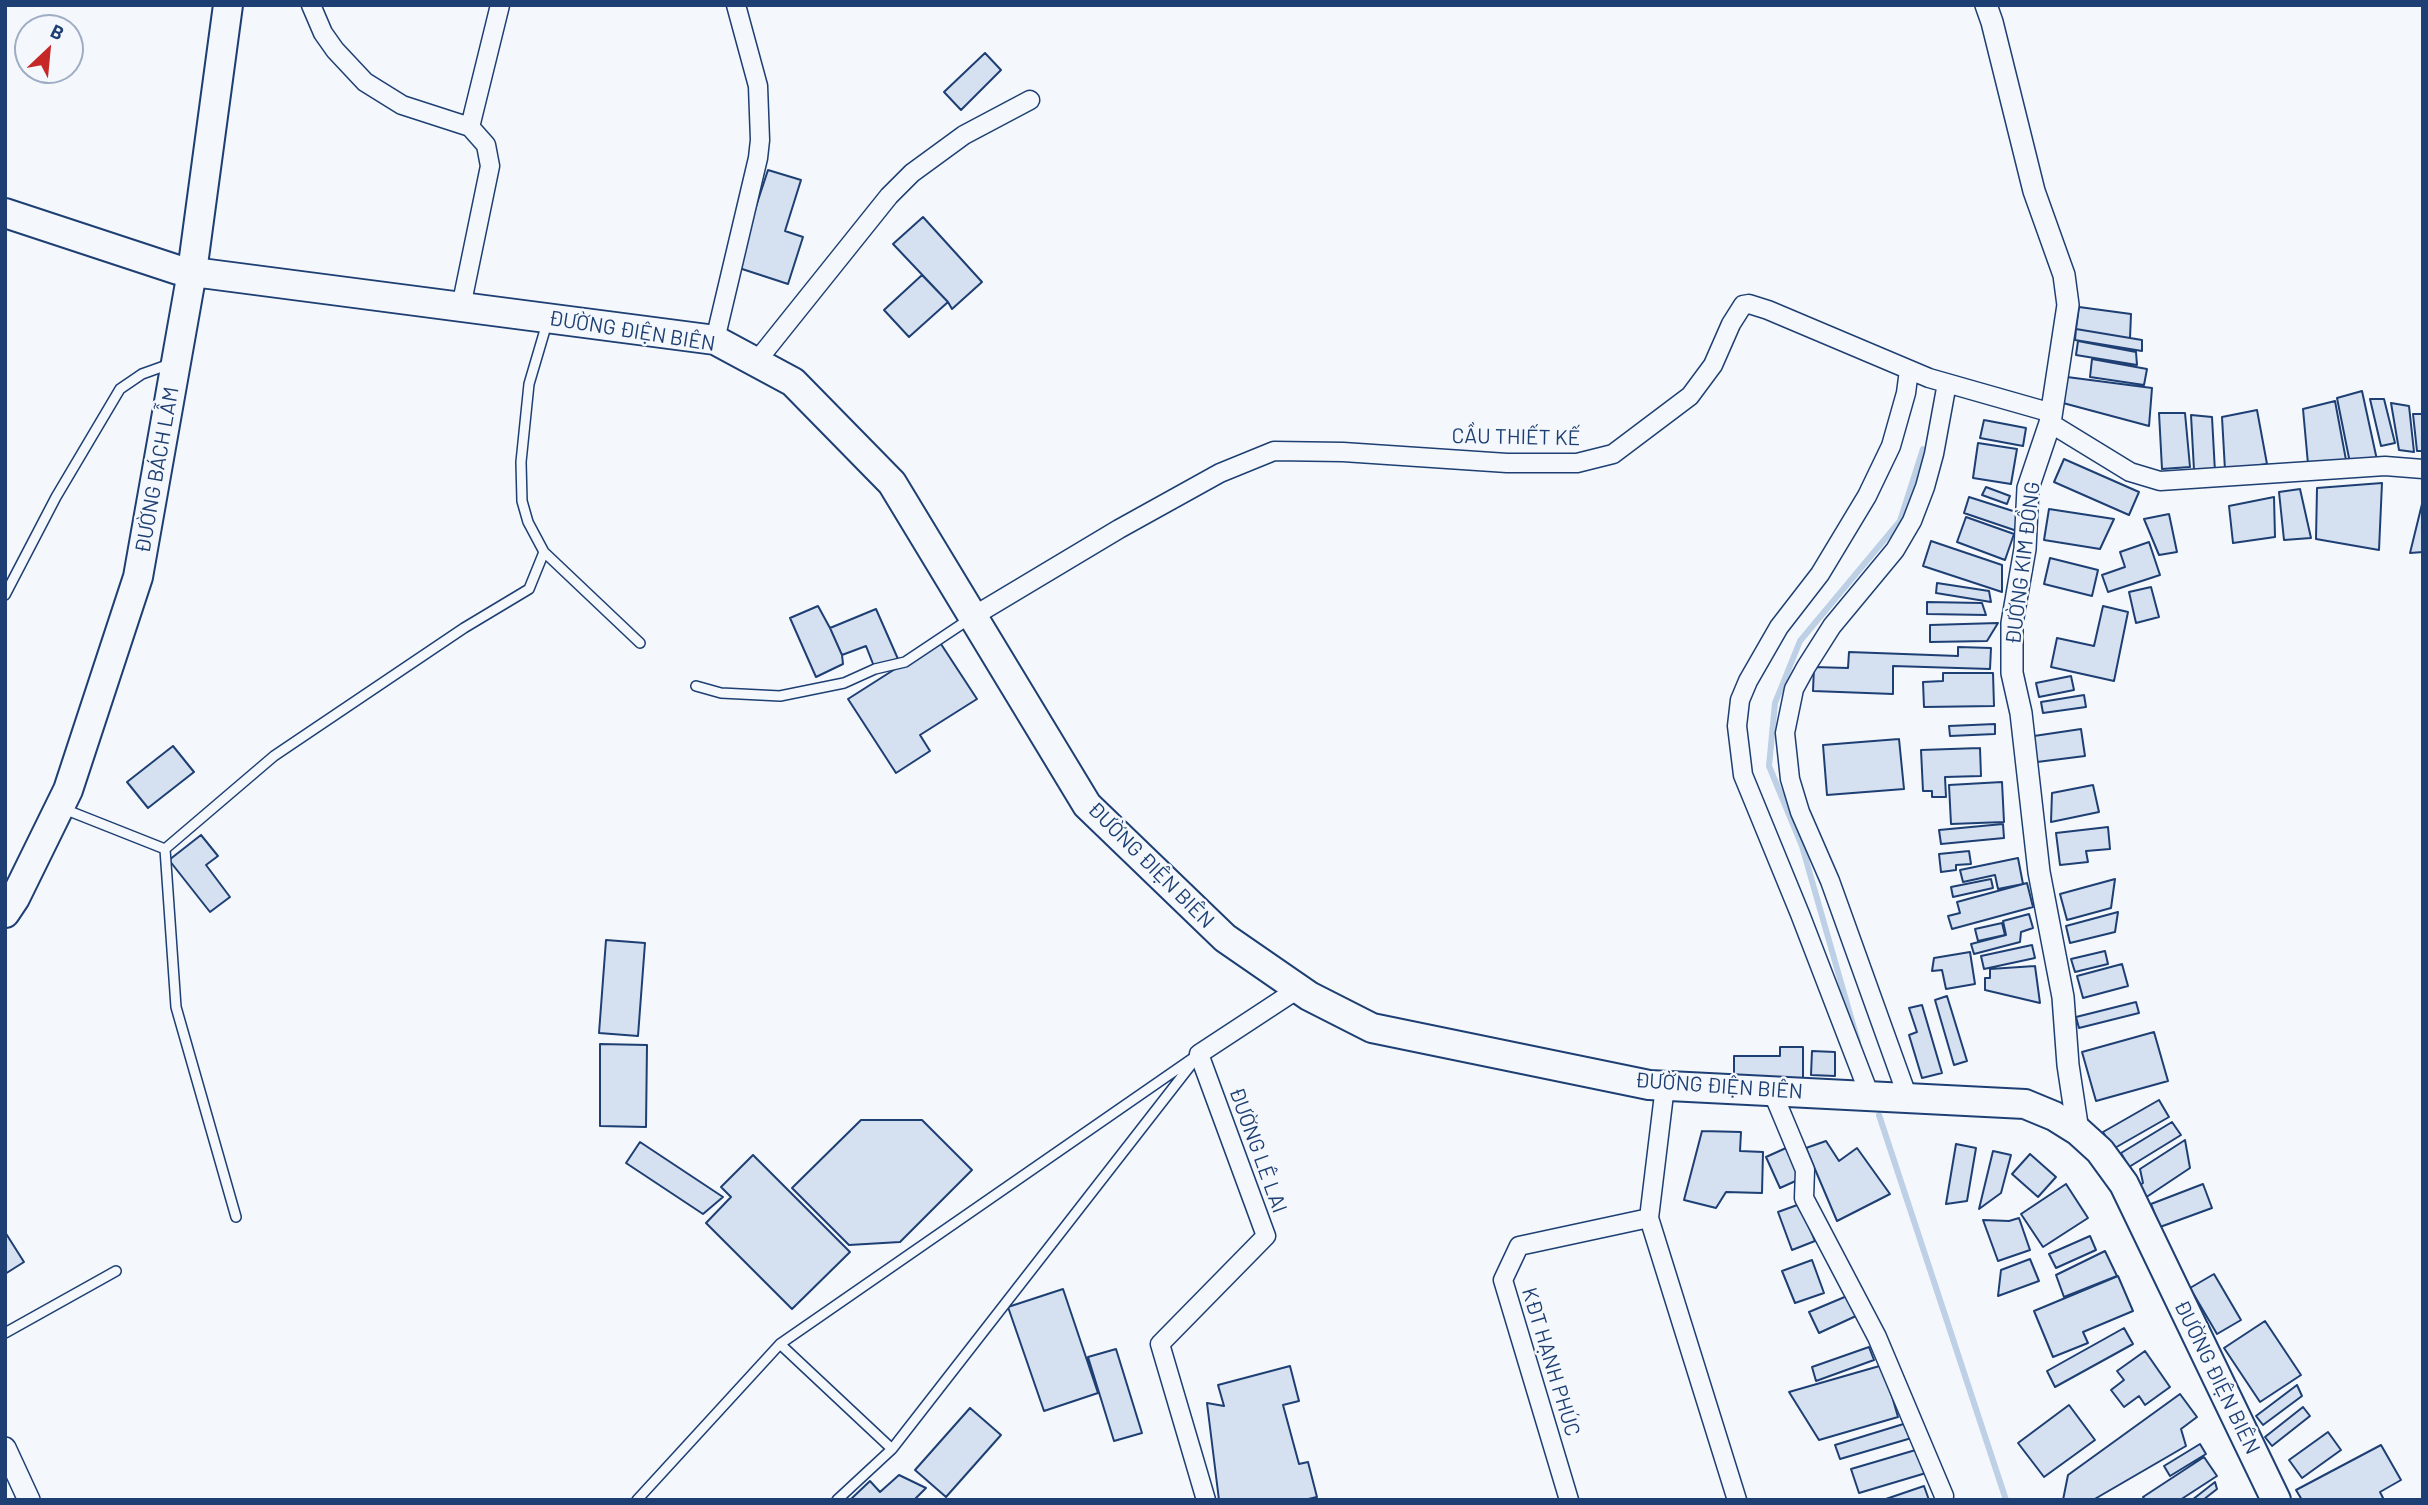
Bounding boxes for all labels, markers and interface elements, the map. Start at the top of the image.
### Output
north arrow [14,14,84,84]
text: B [47,19,68,44]
street label: ĐƯỜNG ĐIỆN BIÊN [547,305,717,357]
street label: ĐƯỜNG BÁCH LẪM [130,385,184,555]
street label: CẦU THIẾT KẾ [1451,423,1581,451]
street label: ĐƯỜNG KIM ĐỒNG [2001,480,2045,646]
street label: ĐƯỜNG ĐIỆN BIÊN [1083,797,1219,933]
street label: ĐƯỜNG ĐIỆN BIÊN [1634,1068,1804,1104]
street label: ĐƯỜNG LÊ LAI [1224,1084,1292,1216]
street label: KĐT HẠNH PHÚC [1516,1285,1586,1439]
street label: ĐƯỜNG ĐIỆN BIÊN [2169,1296,2265,1458]

